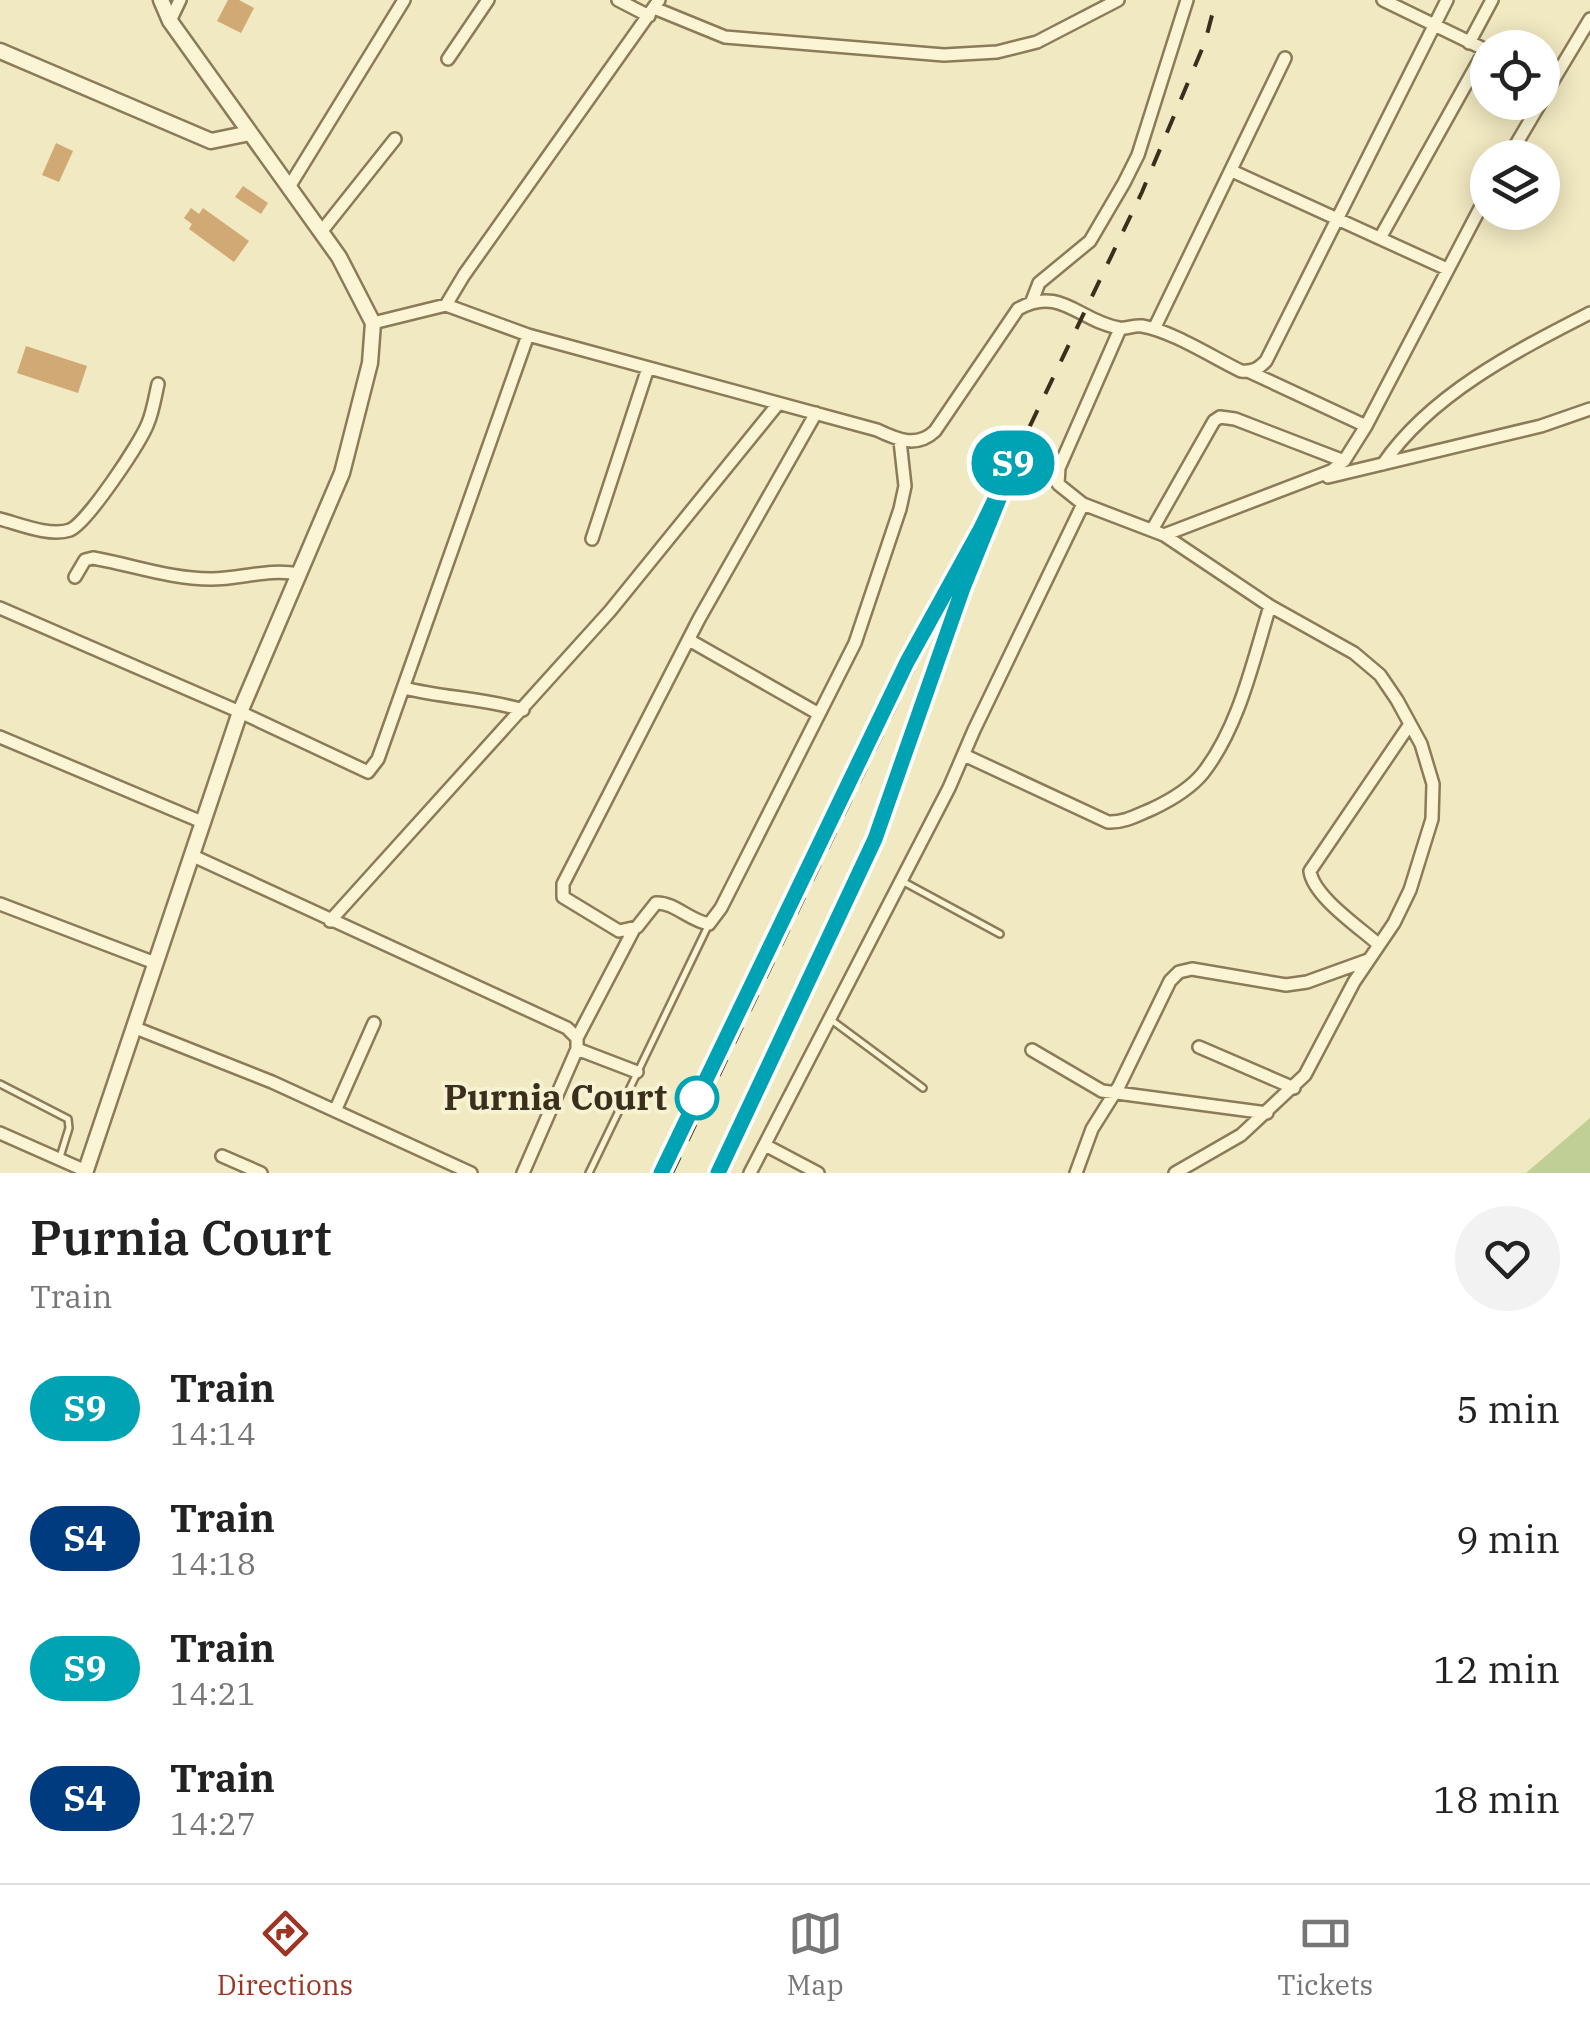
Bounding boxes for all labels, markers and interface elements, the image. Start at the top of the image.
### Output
map controls [1470,30,1560,230]
button: locate [1470,30,1560,120]
button: layers [1470,140,1560,230]
line badge: S9 [968,430,1058,496]
text: S9 [991,440,1035,486]
place label: Purnia Court [443,1074,667,1120]
marker: Purnia Court [676,1077,718,1119]
text: Purnia Court [30,1206,332,1268]
button: heart [1455,1206,1560,1311]
text: Train [30,1275,113,1317]
text: Train [170,1363,275,1412]
text: 5 min [1456,1384,1560,1433]
text: S9 [63,1385,107,1431]
text: 14:14 [170,1412,256,1454]
text: Train [170,1493,275,1542]
text: 9 min [1456,1514,1560,1563]
text: S4 [63,1515,107,1561]
text: 14:18 [170,1542,256,1584]
text: Train [170,1623,275,1672]
text: 12 min [1433,1644,1560,1693]
text: S9 [63,1645,107,1691]
text: 14:21 [170,1672,256,1714]
text: Train [170,1753,275,1802]
text: 18 min [1433,1774,1560,1823]
text: S4 [63,1775,107,1821]
text: 14:27 [170,1802,256,1844]
tab: Directions [217,1906,353,2003]
tab: Map [787,1906,844,2003]
tab: Tickets [1277,1906,1373,2003]

